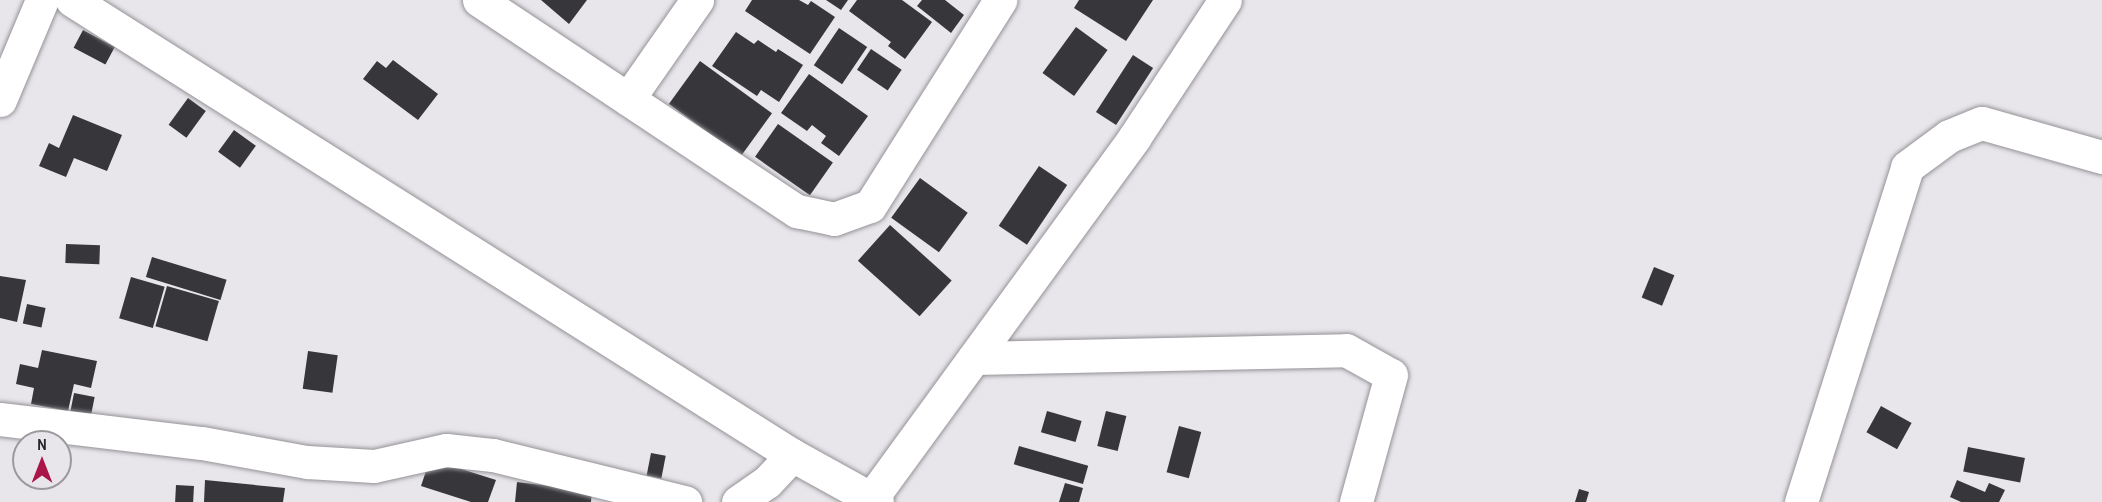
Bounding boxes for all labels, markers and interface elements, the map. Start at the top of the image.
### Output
north arrow [12,430,72,490]
text: N [37,433,47,455]

